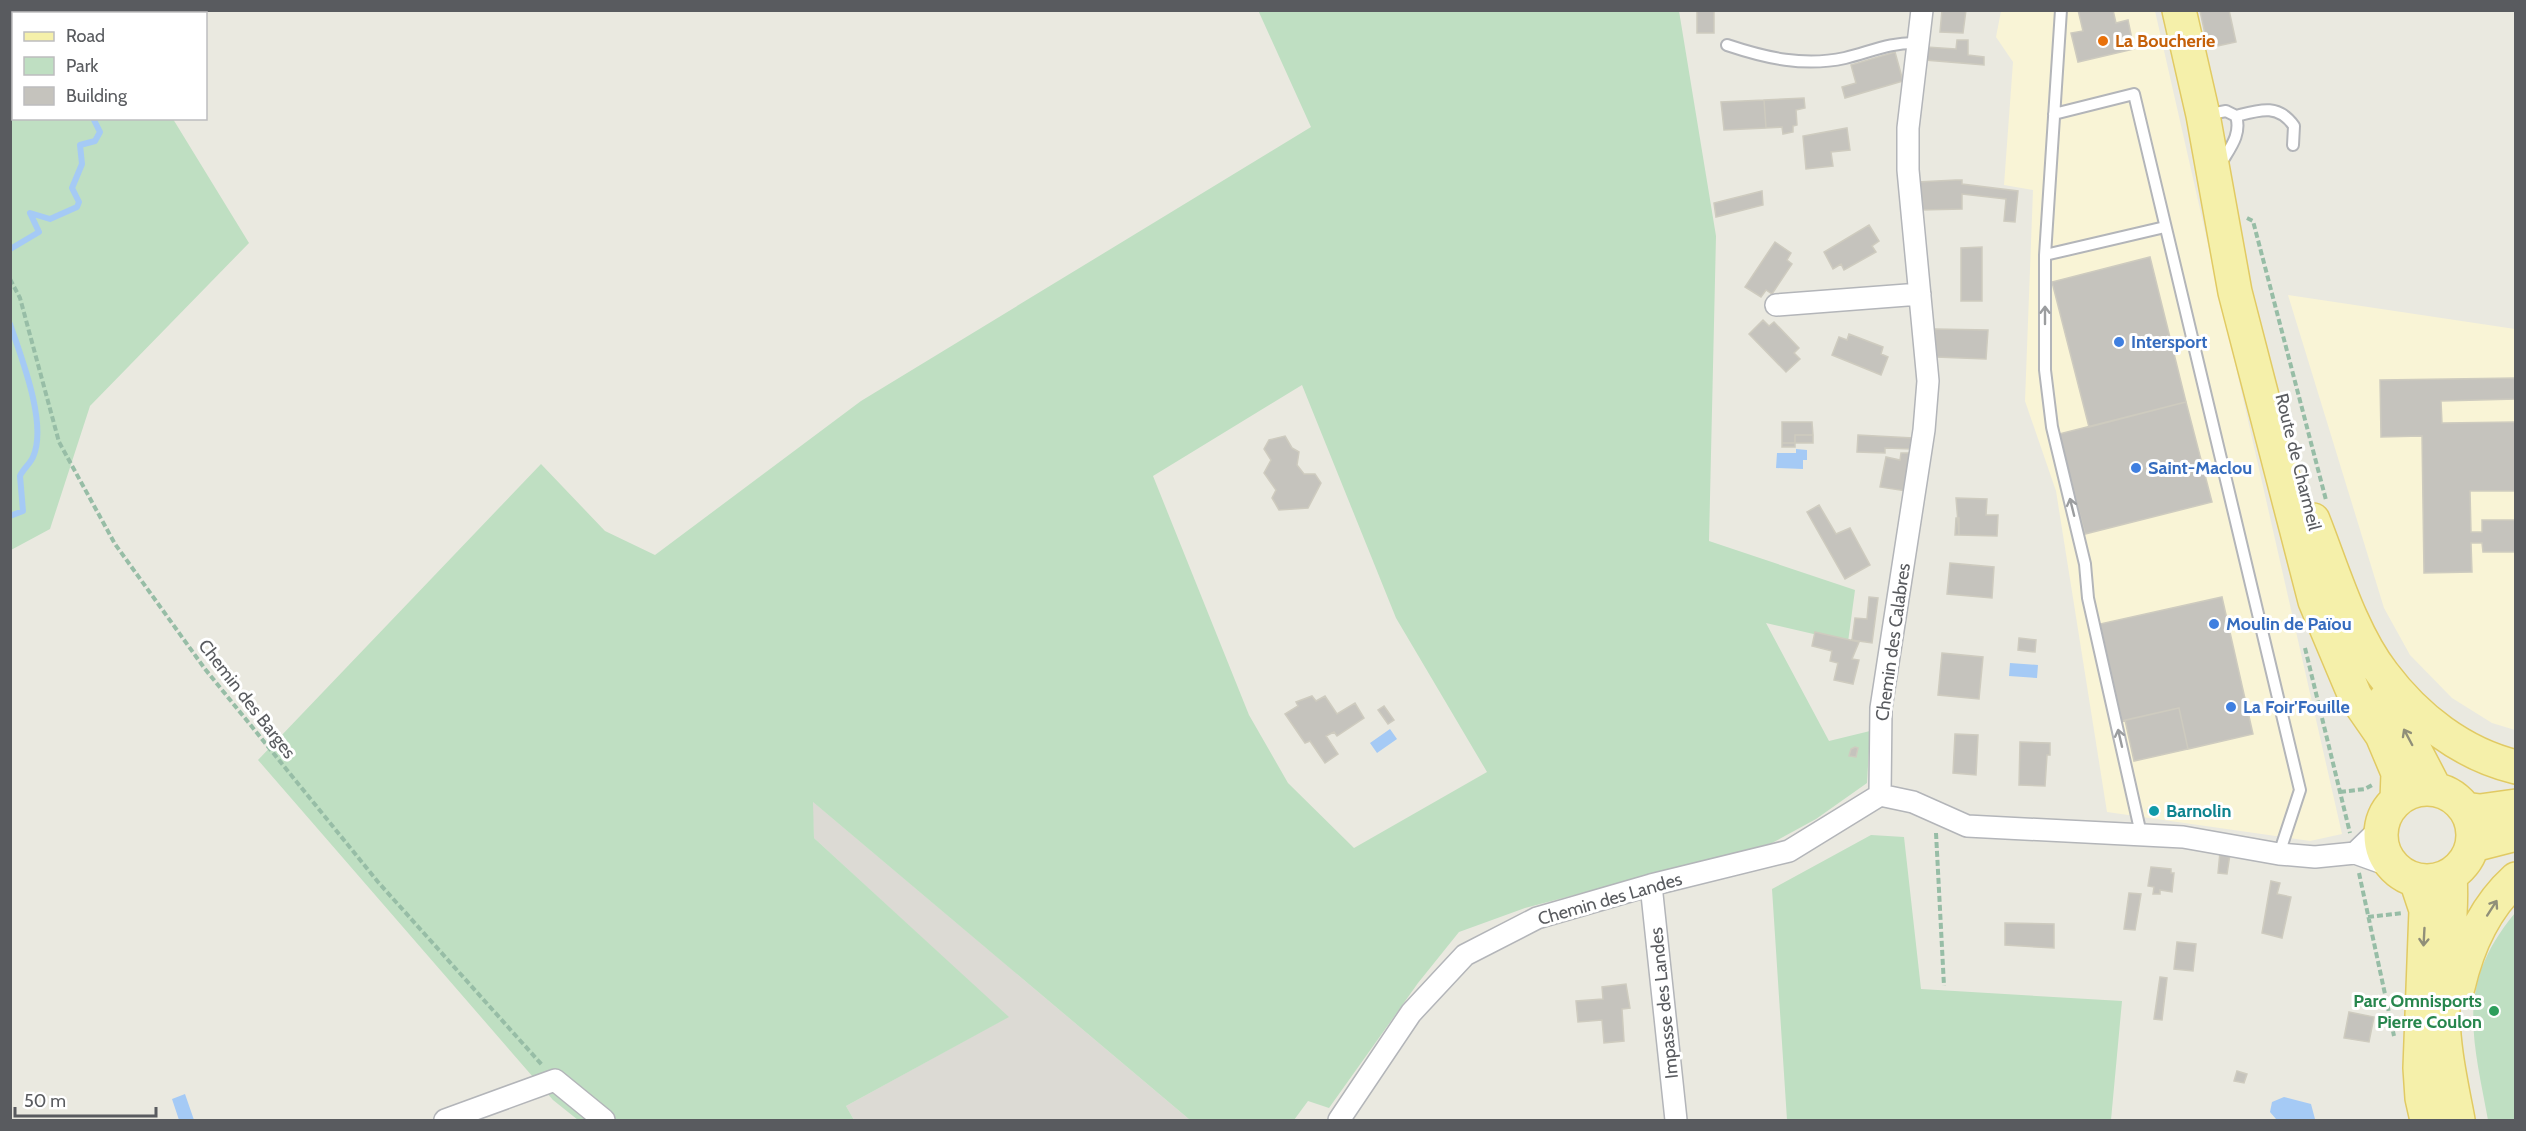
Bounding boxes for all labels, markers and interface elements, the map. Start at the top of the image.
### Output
legend [12,12,207,120]
text: Road [66,25,105,47]
place label: La Boucherie [2115,30,2215,52]
marker: La Boucherie [2096,34,2110,48]
text: Park [66,55,99,77]
text: Building [66,85,128,107]
one-way arrow [2039,306,2051,326]
place label: Intersport [2131,331,2207,353]
marker: Intersport [2112,335,2126,349]
street label: Route de Charmeil [2270,391,2326,534]
place label: Saint-Maclou [2148,457,2252,479]
marker: Saint-Maclou [2129,461,2143,475]
one-way arrow [2065,498,2077,517]
street label: Chemin des Calabres [1871,562,1915,722]
place label: Moulin de Païou [2226,613,2352,635]
marker: Moulin de Païou [2207,617,2221,631]
street label: Chemin des Barges [194,635,300,763]
place label: La Foir'Fouille [2243,696,2350,718]
marker: La Foir'Fouille [2224,700,2238,714]
one-way arrow [2113,729,2125,748]
one-way arrow [2402,729,2414,747]
place label: Barnolin [2166,800,2231,822]
marker: Barnolin [2147,804,2161,818]
street label: Chemin des Landes [1535,868,1685,930]
one-way arrow [2486,900,2498,917]
street label: Impasse des Landes [1645,926,1683,1080]
one-way arrow [2419,926,2430,946]
place label: Parc Omnisports Pierre Coulon [2353,990,2482,1033]
marker: Parc Omnisports Pierre Coulon [2487,1004,2501,1018]
scale bar [15,1080,156,1118]
text: 50 m [24,1090,66,1112]

